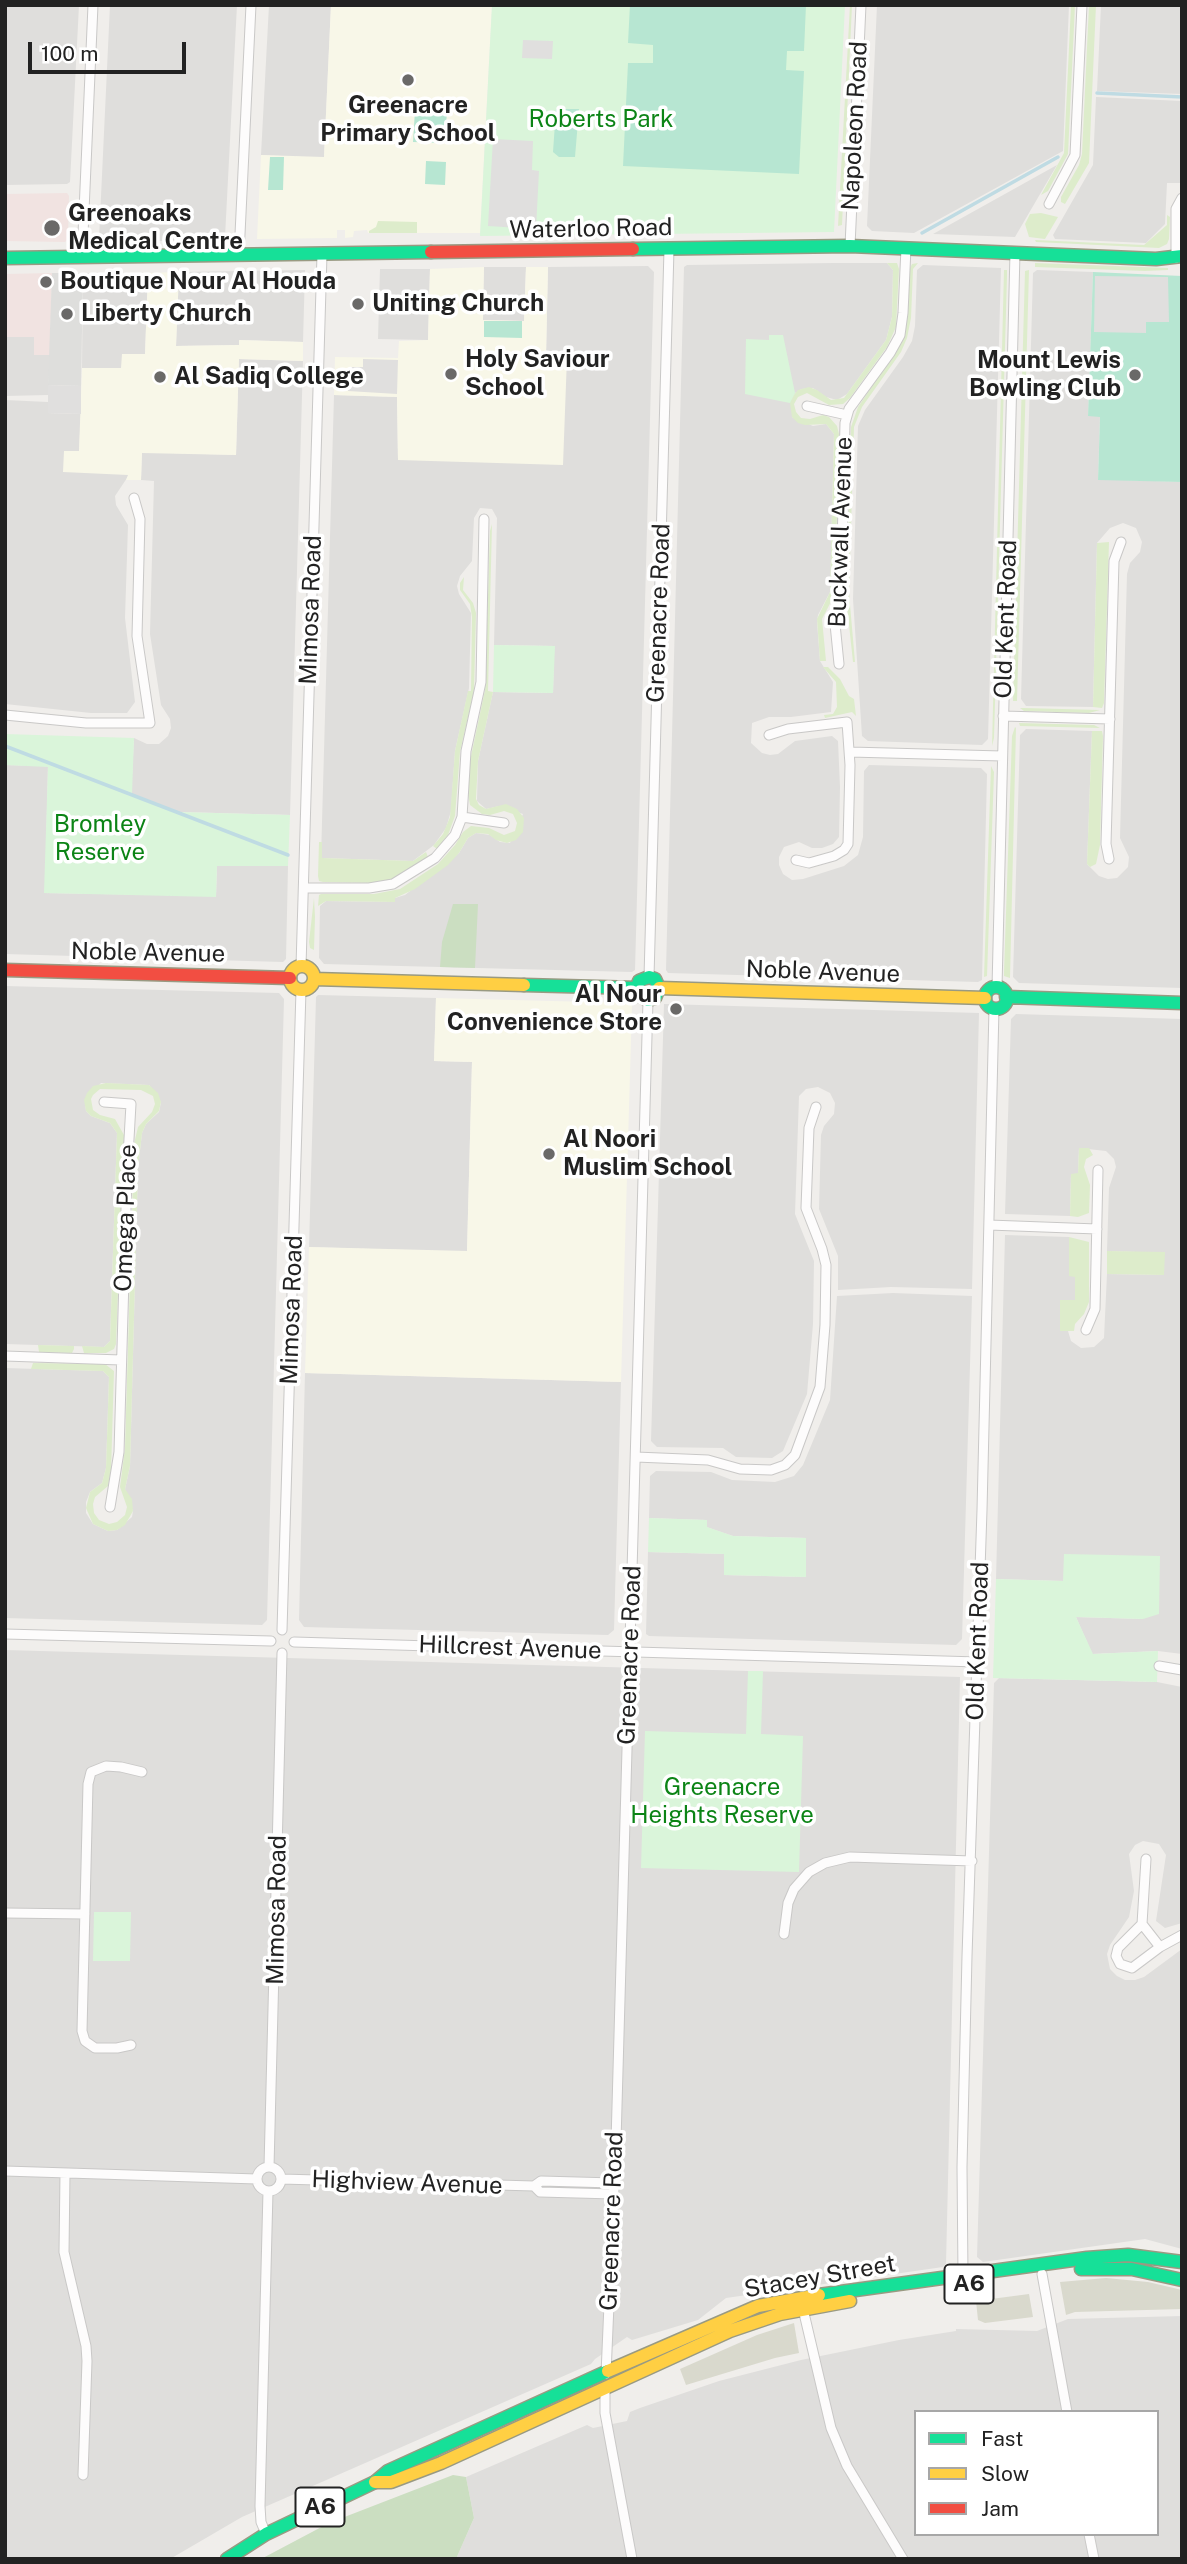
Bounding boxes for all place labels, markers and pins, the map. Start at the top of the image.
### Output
marker: Greenacre Primary School [400,72,416,88]
place label: Greenacre Primary School [320,92,496,148]
place label: Greenoaks Medical Centre [68,200,243,256]
marker: Greenoaks Medical Centre [42,218,62,238]
place label: Boutique Nour Al Houda [60,268,336,296]
marker: Boutique Nour Al Houda [38,274,54,290]
place label: Uniting Church [372,290,544,318]
marker: Uniting Church [350,296,366,312]
place label: Liberty Church [81,300,251,328]
marker: Liberty Church [59,306,75,322]
place label: Holy Saviour School [465,346,610,402]
place label: Mount Lewis Bowling Club [969,347,1121,403]
place label: Al Sadiq College [174,363,364,391]
marker: Holy Saviour School [443,366,459,382]
marker: Mount Lewis Bowling Club [1127,367,1143,383]
marker: Al Sadiq College [152,369,168,385]
place label: Al Nour Convenience Store [447,981,662,1037]
marker: Al Nour Convenience Store [668,1001,684,1017]
place label: Al Noori Muslim School [563,1126,732,1182]
marker: Al Noori Muslim School [541,1146,557,1162]

